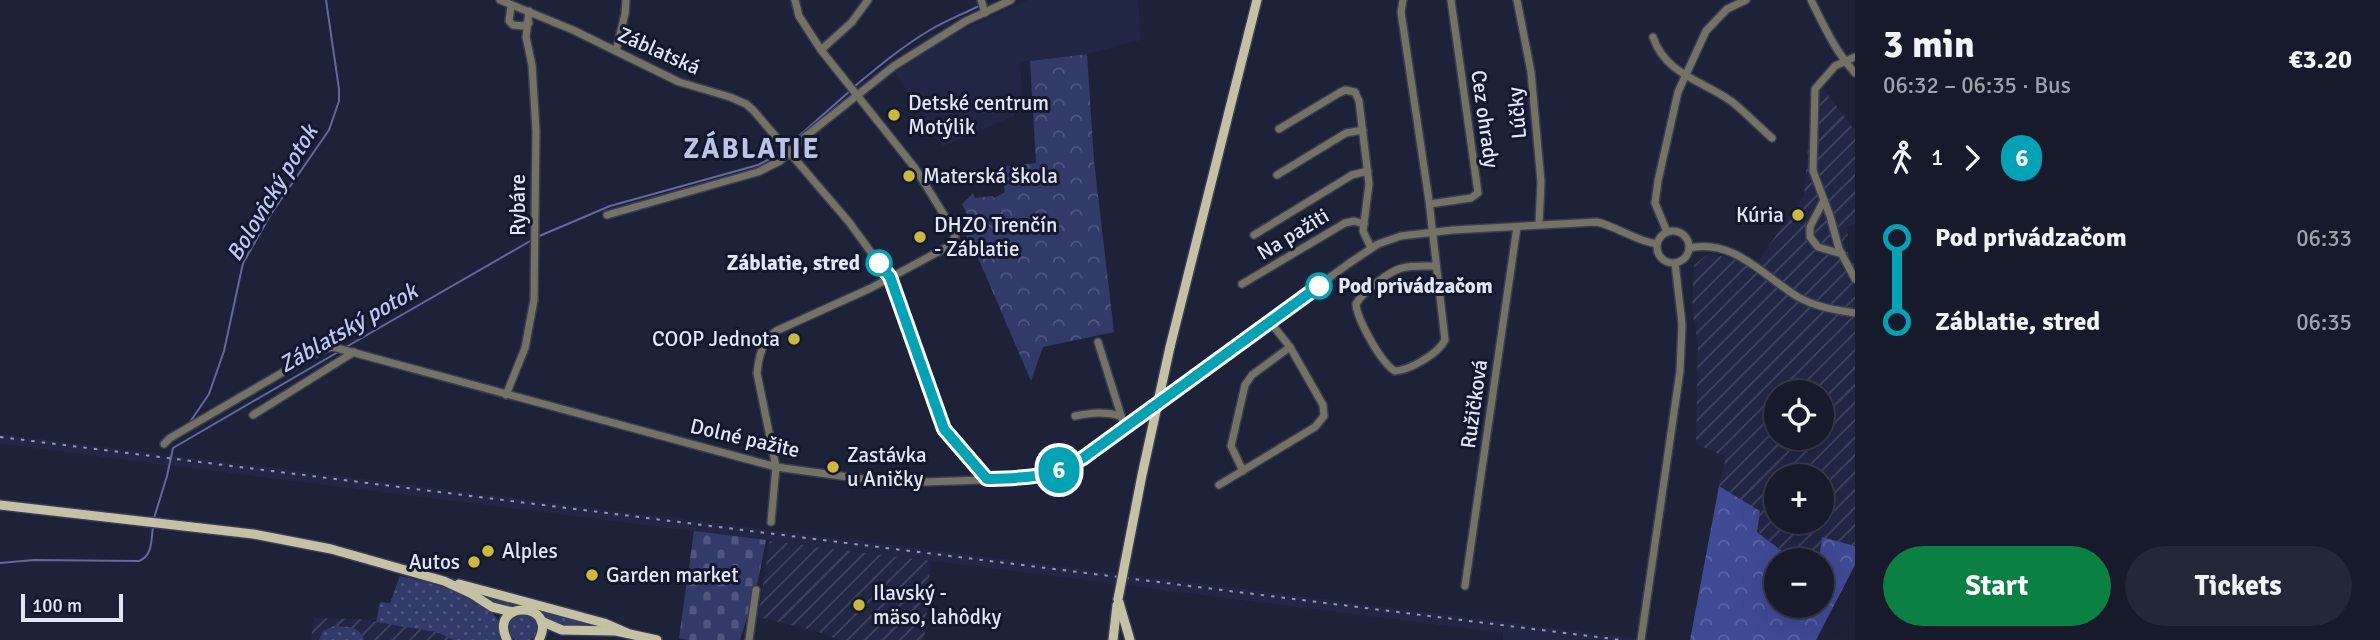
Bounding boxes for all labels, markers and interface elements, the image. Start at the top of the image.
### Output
street label: Záblatská [614,21,704,81]
text: 3 min [1883,21,1975,68]
text: €3.20 [2288,44,2352,76]
street label: Cez ohrady [1465,68,1505,170]
text: 06:32 – 06:35 · Bus [1883,71,2071,100]
street label: Lúčky [1502,86,1532,140]
place label: Detské centrum Motýlik [908,90,1049,140]
marker: Detské centrum Motýlik [886,107,902,123]
water label: Bolovický potok [220,117,325,266]
district label: ZÁBLATIE [683,130,821,166]
icon: walk [1883,139,1921,177]
icon: forward [1953,139,1991,177]
text: 1 [1931,143,1943,172]
text: 6 [2015,143,2028,173]
place label: Materská škola [923,163,1058,189]
marker: Materská škola [901,168,917,184]
street label: Rybáre [505,174,531,236]
street label: Na pažiti [1252,202,1334,266]
place label: Kúria [1736,202,1784,228]
marker: Kúria [1790,207,1806,223]
place label: DHZO Trenčín - Záblatie [934,212,1057,262]
text: Pod privádzačom [1935,222,2127,254]
text: 06:33 [2296,224,2352,253]
marker: DHZO Trenčín - Záblatie [912,229,928,245]
place label: Záblatie, stred [726,250,860,276]
marker: Záblatie, stred [866,250,892,276]
marker: Pod privádzačom [1306,273,1332,299]
place label: Pod privádzačom [1338,273,1493,299]
water label: Záblatský potok [274,275,425,379]
text: Záblatie, stred [1935,306,2100,338]
text: 06:35 [2296,308,2352,337]
place label: COOP Jednota [652,326,780,352]
marker: COOP Jednota [786,331,802,347]
street label: Ružičková [1455,358,1493,450]
map controls [1764,380,1834,618]
button: locate [1764,380,1834,450]
street label: Dolné pažite [688,413,802,463]
place label: Zastávka u Aničky [847,442,927,492]
line badge: 6 [1036,447,1082,493]
text: 6 [1053,455,1065,485]
marker: Zastávka u Aničky [825,459,841,475]
button: + [1764,464,1834,534]
place label: Alples [502,538,558,564]
marker: Alples [480,543,496,559]
button: Start [1883,546,2111,626]
button: Tickets [2125,546,2352,626]
button: − [1764,548,1834,618]
place label: Autos [409,549,460,575]
marker: Autos [466,554,482,570]
place label: Garden market [606,562,739,588]
marker: Garden market [584,567,600,583]
place label: Ilavský - mäso, lahôdky [873,580,1001,630]
scale bar [21,591,122,623]
text: 100 m [32,594,82,618]
marker: Ilavský - mäso, lahôdky [851,597,867,613]

